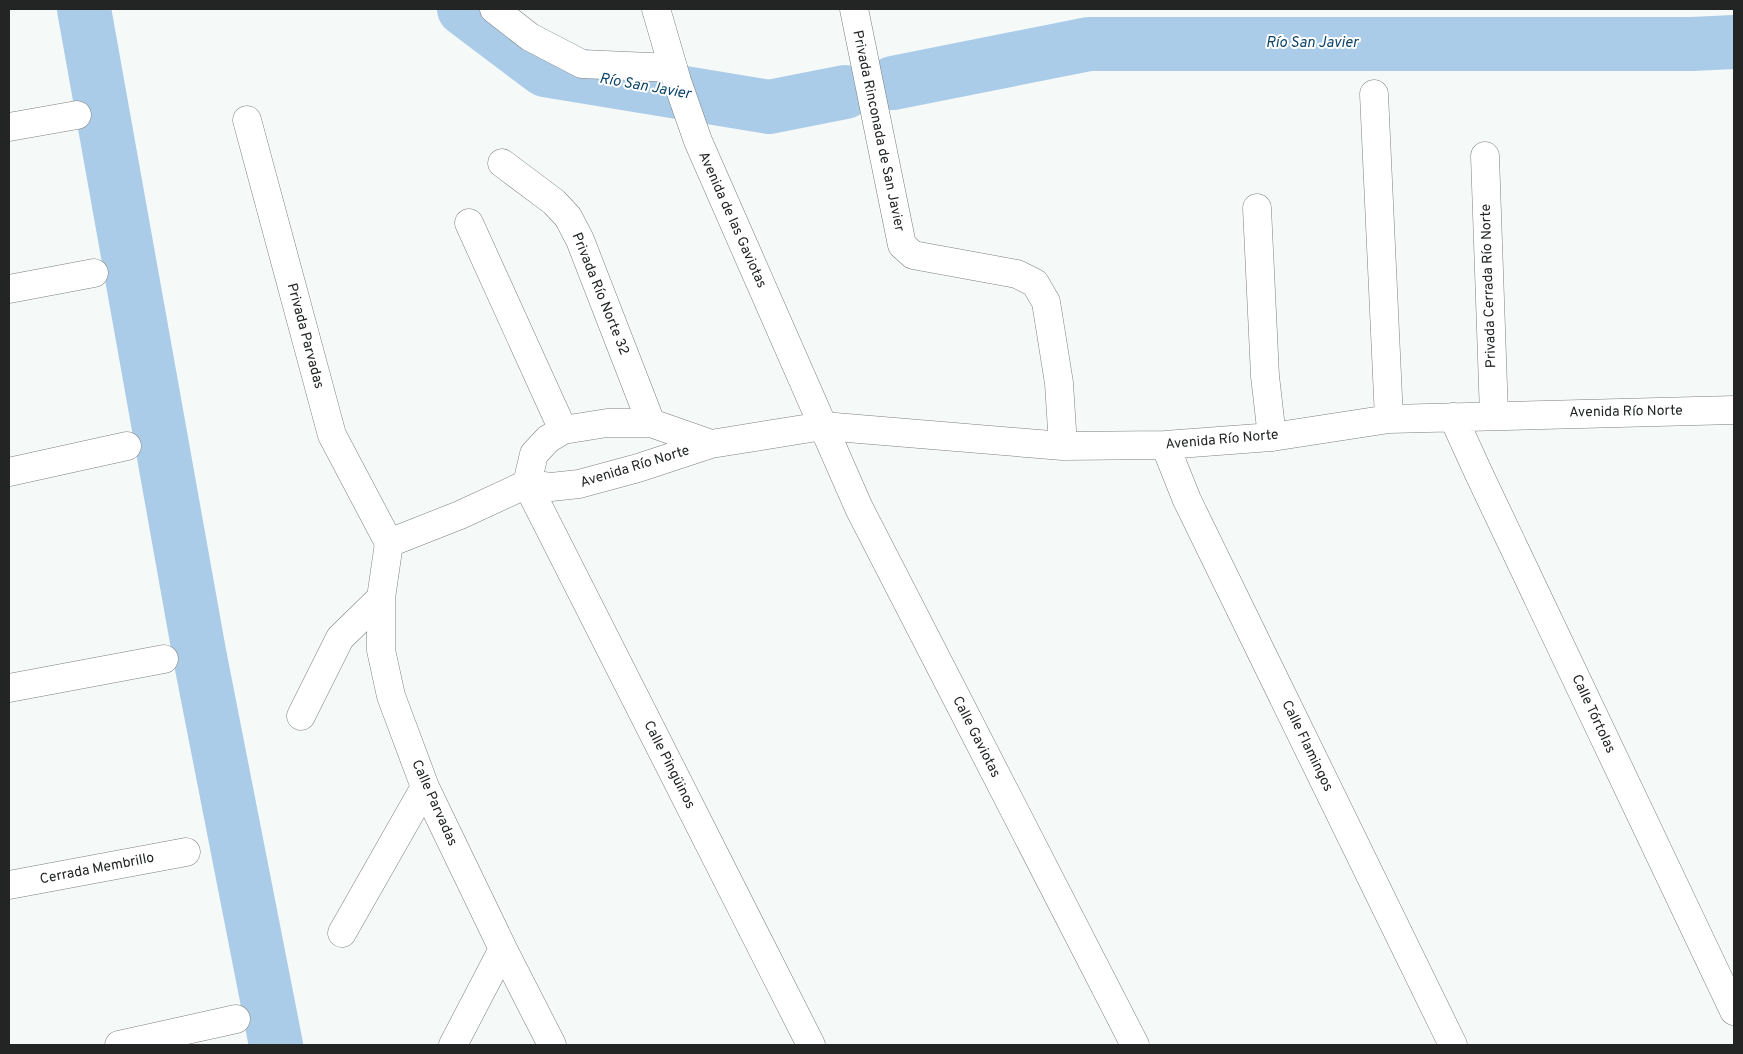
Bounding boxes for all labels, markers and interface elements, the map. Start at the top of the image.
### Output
street label: Privada Rinconada de San Javier [848,29,908,234]
water label: Río San Javier [1266,34,1360,53]
water label: Río San Javier [598,70,693,105]
street label: Avenida de las Gaviotas [694,149,770,291]
street label: Privada Cerrada Río Norte [1478,204,1500,368]
street label: Privada Río Norte 32 [568,230,632,358]
street label: Privada Parvadas [283,281,327,391]
street label: Avenida Río Norte [1569,403,1683,421]
street label: Avenida Río Norte [1165,427,1279,453]
street label: Avenida Río Norte [578,442,692,492]
street label: Calle Tórtolas [1567,672,1619,756]
street label: Calle Gaviotas [948,693,1004,781]
street label: Calle Flamingos [1278,698,1336,794]
street label: Calle Pingüinos [639,718,699,812]
street label: Calle Parvadas [407,757,461,849]
street label: Cerrada Membrillo [38,850,156,888]

